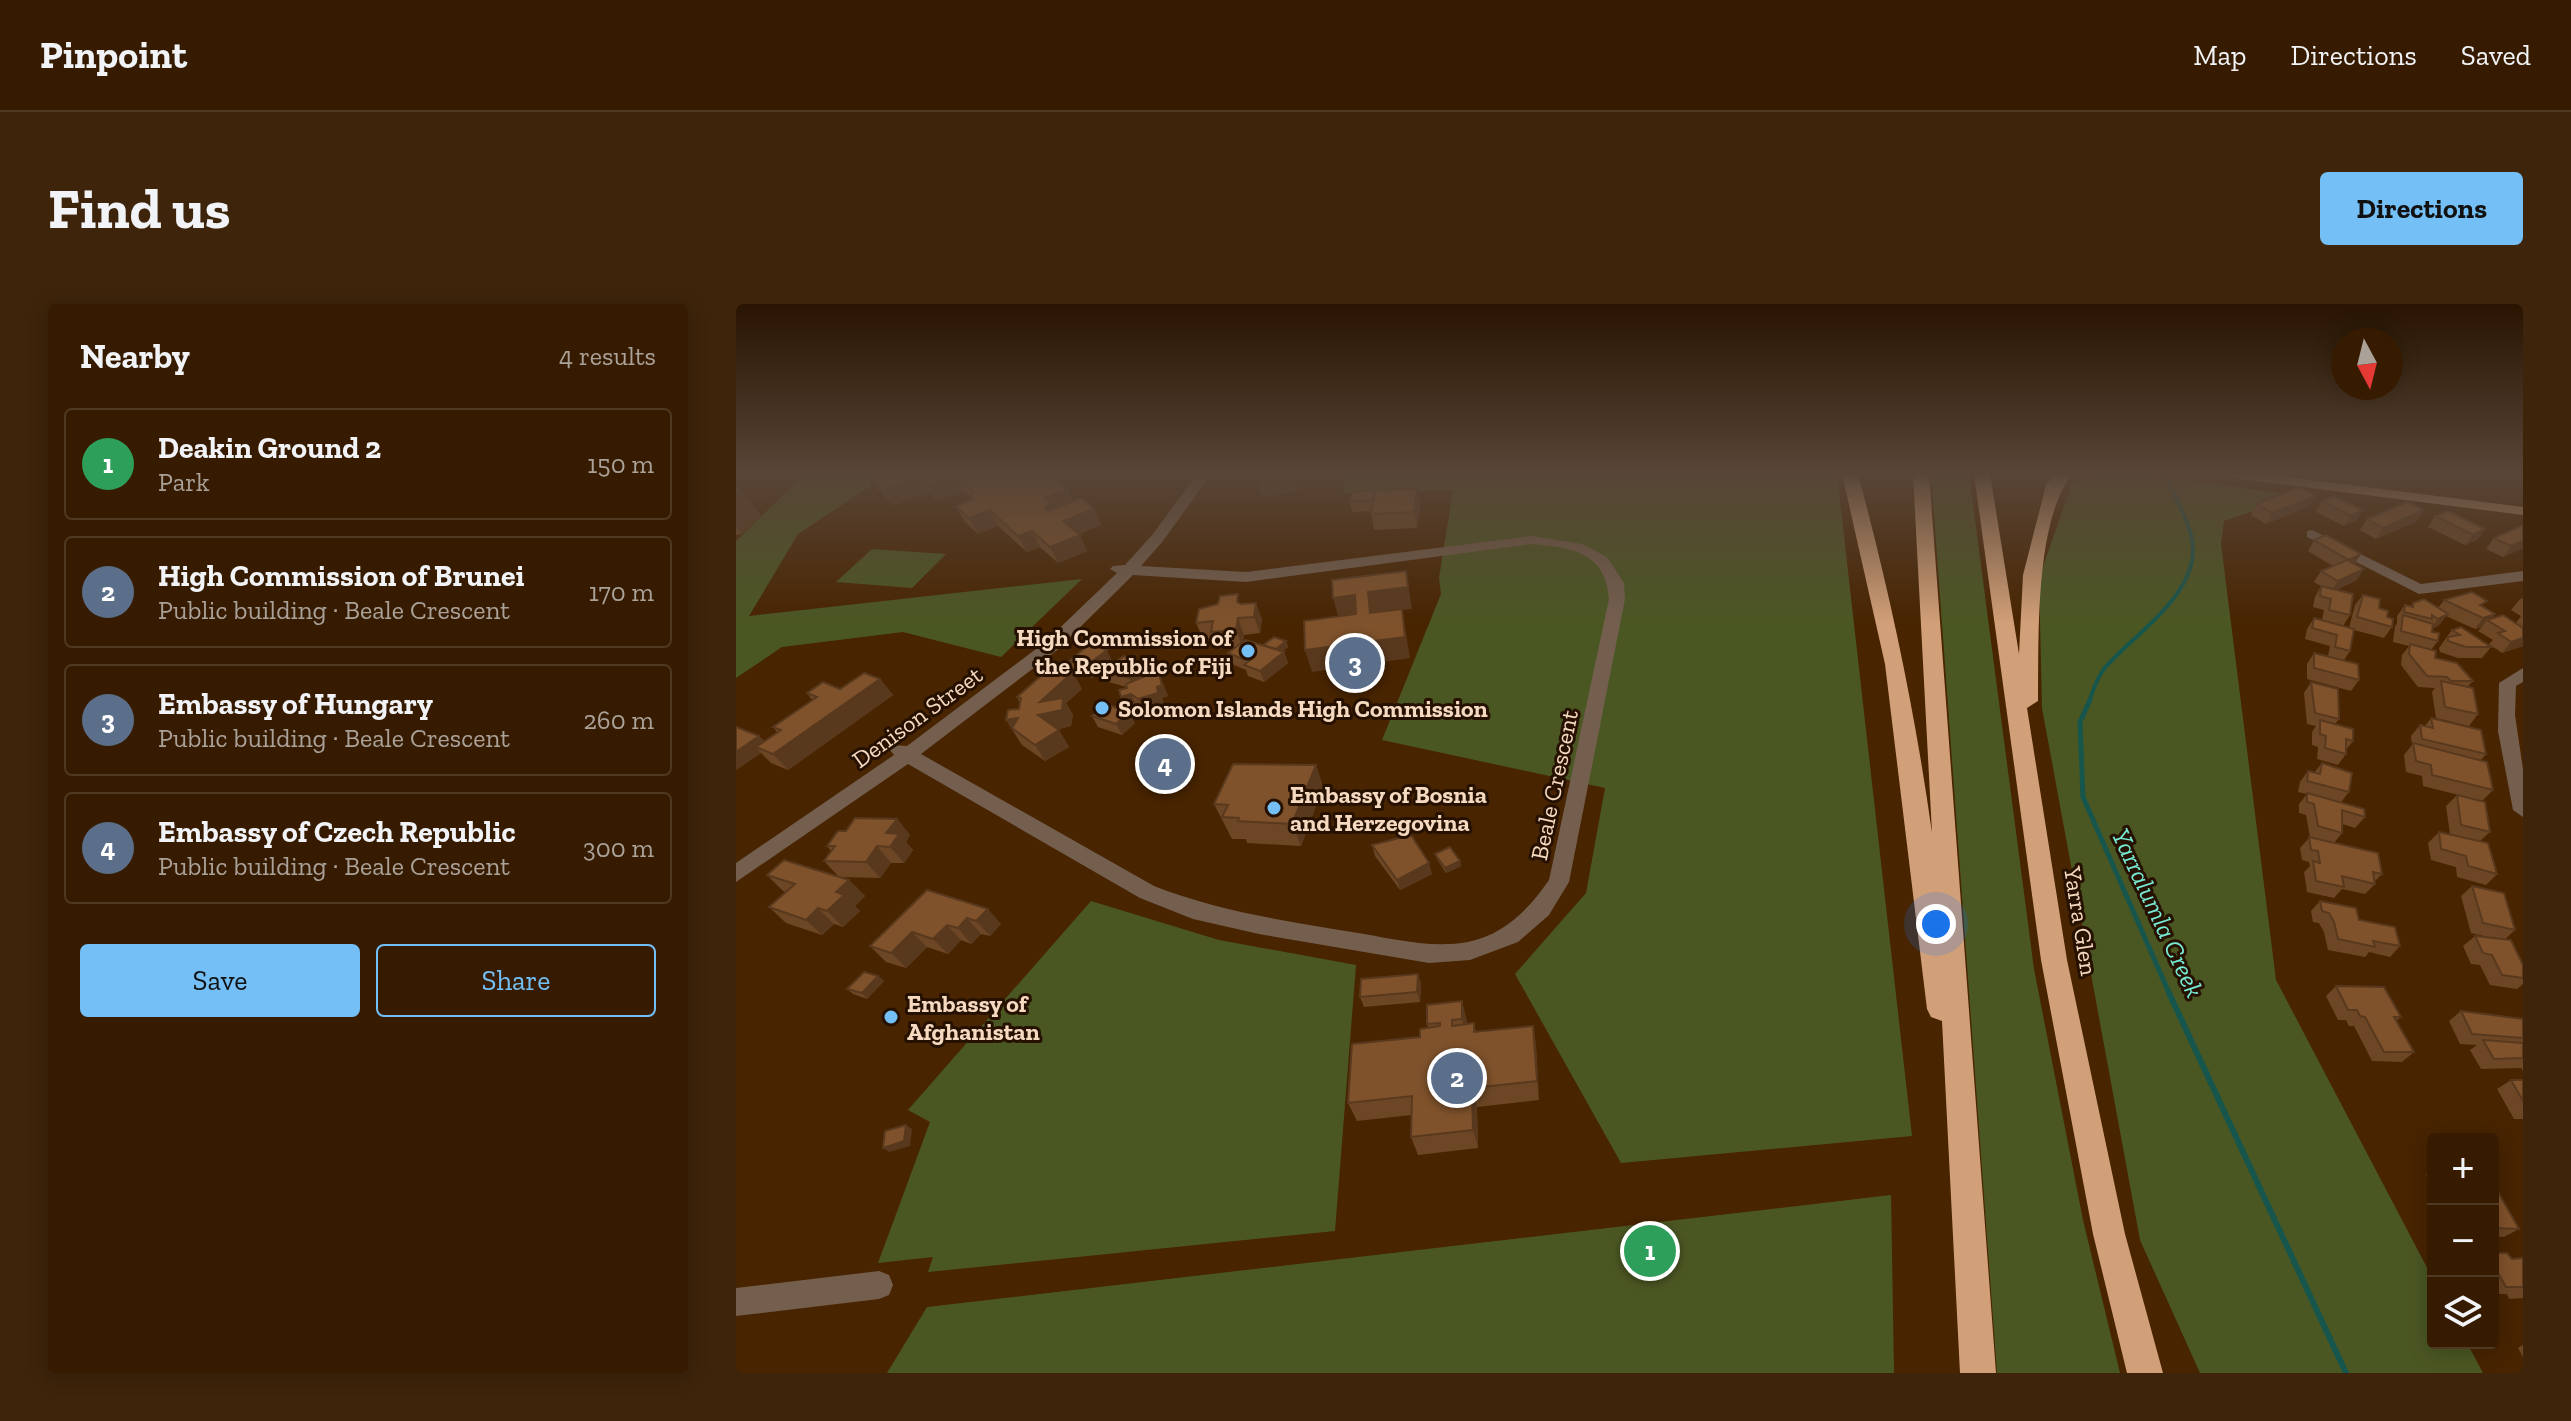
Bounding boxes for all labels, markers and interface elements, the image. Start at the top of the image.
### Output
text: Pinpoint [40,32,187,78]
text: Map [2193,39,2246,72]
text: Directions [2290,39,2417,72]
text: Saved [2461,39,2531,72]
button: Directions [2320,172,2523,245]
text: Find us [48,175,231,242]
north arrow [2331,328,2403,400]
text: Nearby [80,336,190,377]
text: 4 results [559,340,656,372]
text: Deakin Ground 2 [158,430,381,466]
text: 1 [103,448,113,480]
text: 150 m [587,448,654,480]
text: Park [158,466,210,498]
text: High Commission of Brunei [158,558,524,594]
text: 2 [101,576,115,608]
text: 170 m [589,576,654,608]
text: Public building · Beale Crescent [158,594,510,626]
place label: High Commission of the Republic of Fiji [1016,623,1235,680]
pin: 3 [1329,633,1381,693]
marker: High Commission of the Republic of Fiji [1239,642,1257,660]
street label: Denison Street [846,660,988,774]
text: Embassy of Hungary [158,686,433,722]
place label: Solomon Islands High Commission [1118,694,1488,723]
marker: Solomon Islands High Commission [1093,699,1111,717]
text: 3 [101,704,115,736]
text: 260 m [583,704,654,736]
street label: Beale Crescent [1524,707,1584,863]
text: Public building · Beale Crescent [158,722,510,754]
pin: 4 [1139,734,1191,794]
place label: Embassy of Bosnia and Herzegovina [1290,780,1487,837]
marker: Embassy of Bosnia and Herzegovina [1265,799,1283,817]
text: Embassy of Czech Republic [158,814,516,850]
water label: Yarralumla Creek [2105,824,2211,1002]
text: 4 [101,832,115,864]
text: 300 m [583,832,654,864]
text: Public building · Beale Crescent [158,850,510,882]
street label: Yarra Glen [2058,864,2104,978]
your location [1916,904,1956,944]
button: Save [80,944,360,1017]
button: Share [376,944,656,1017]
place label: Embassy of Afghanistan [907,989,1040,1046]
marker: Embassy of Afghanistan [882,1008,900,1026]
pin: 2 [1431,1048,1483,1108]
map controls [2427,1133,2499,1349]
button: + [2427,1133,2499,1205]
button: − [2427,1205,2499,1277]
pin: 1 [1624,1221,1676,1281]
button: layers [2427,1277,2499,1349]

